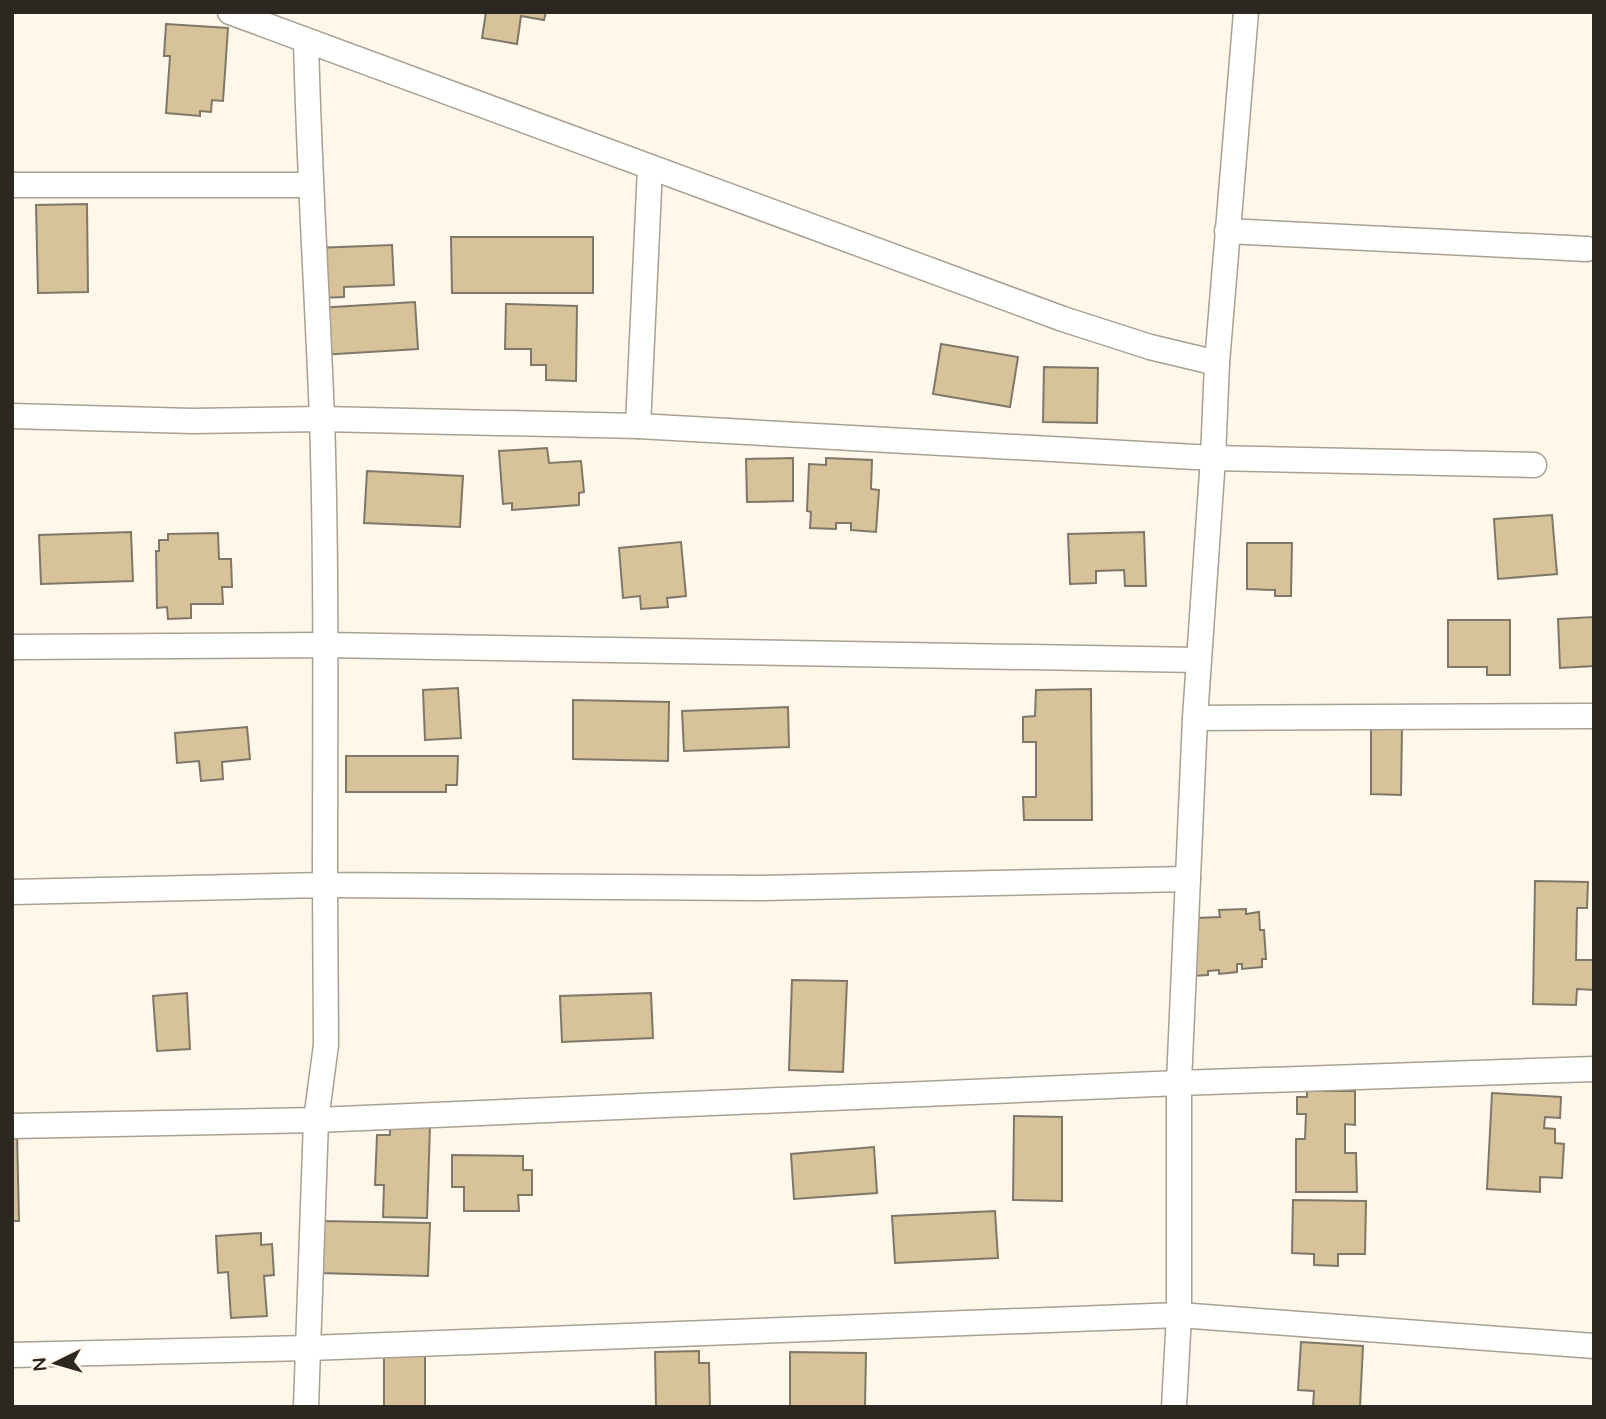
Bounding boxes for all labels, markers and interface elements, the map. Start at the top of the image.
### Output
north arrow [21,1328,91,1398]
text: N [27,1356,52,1372]

